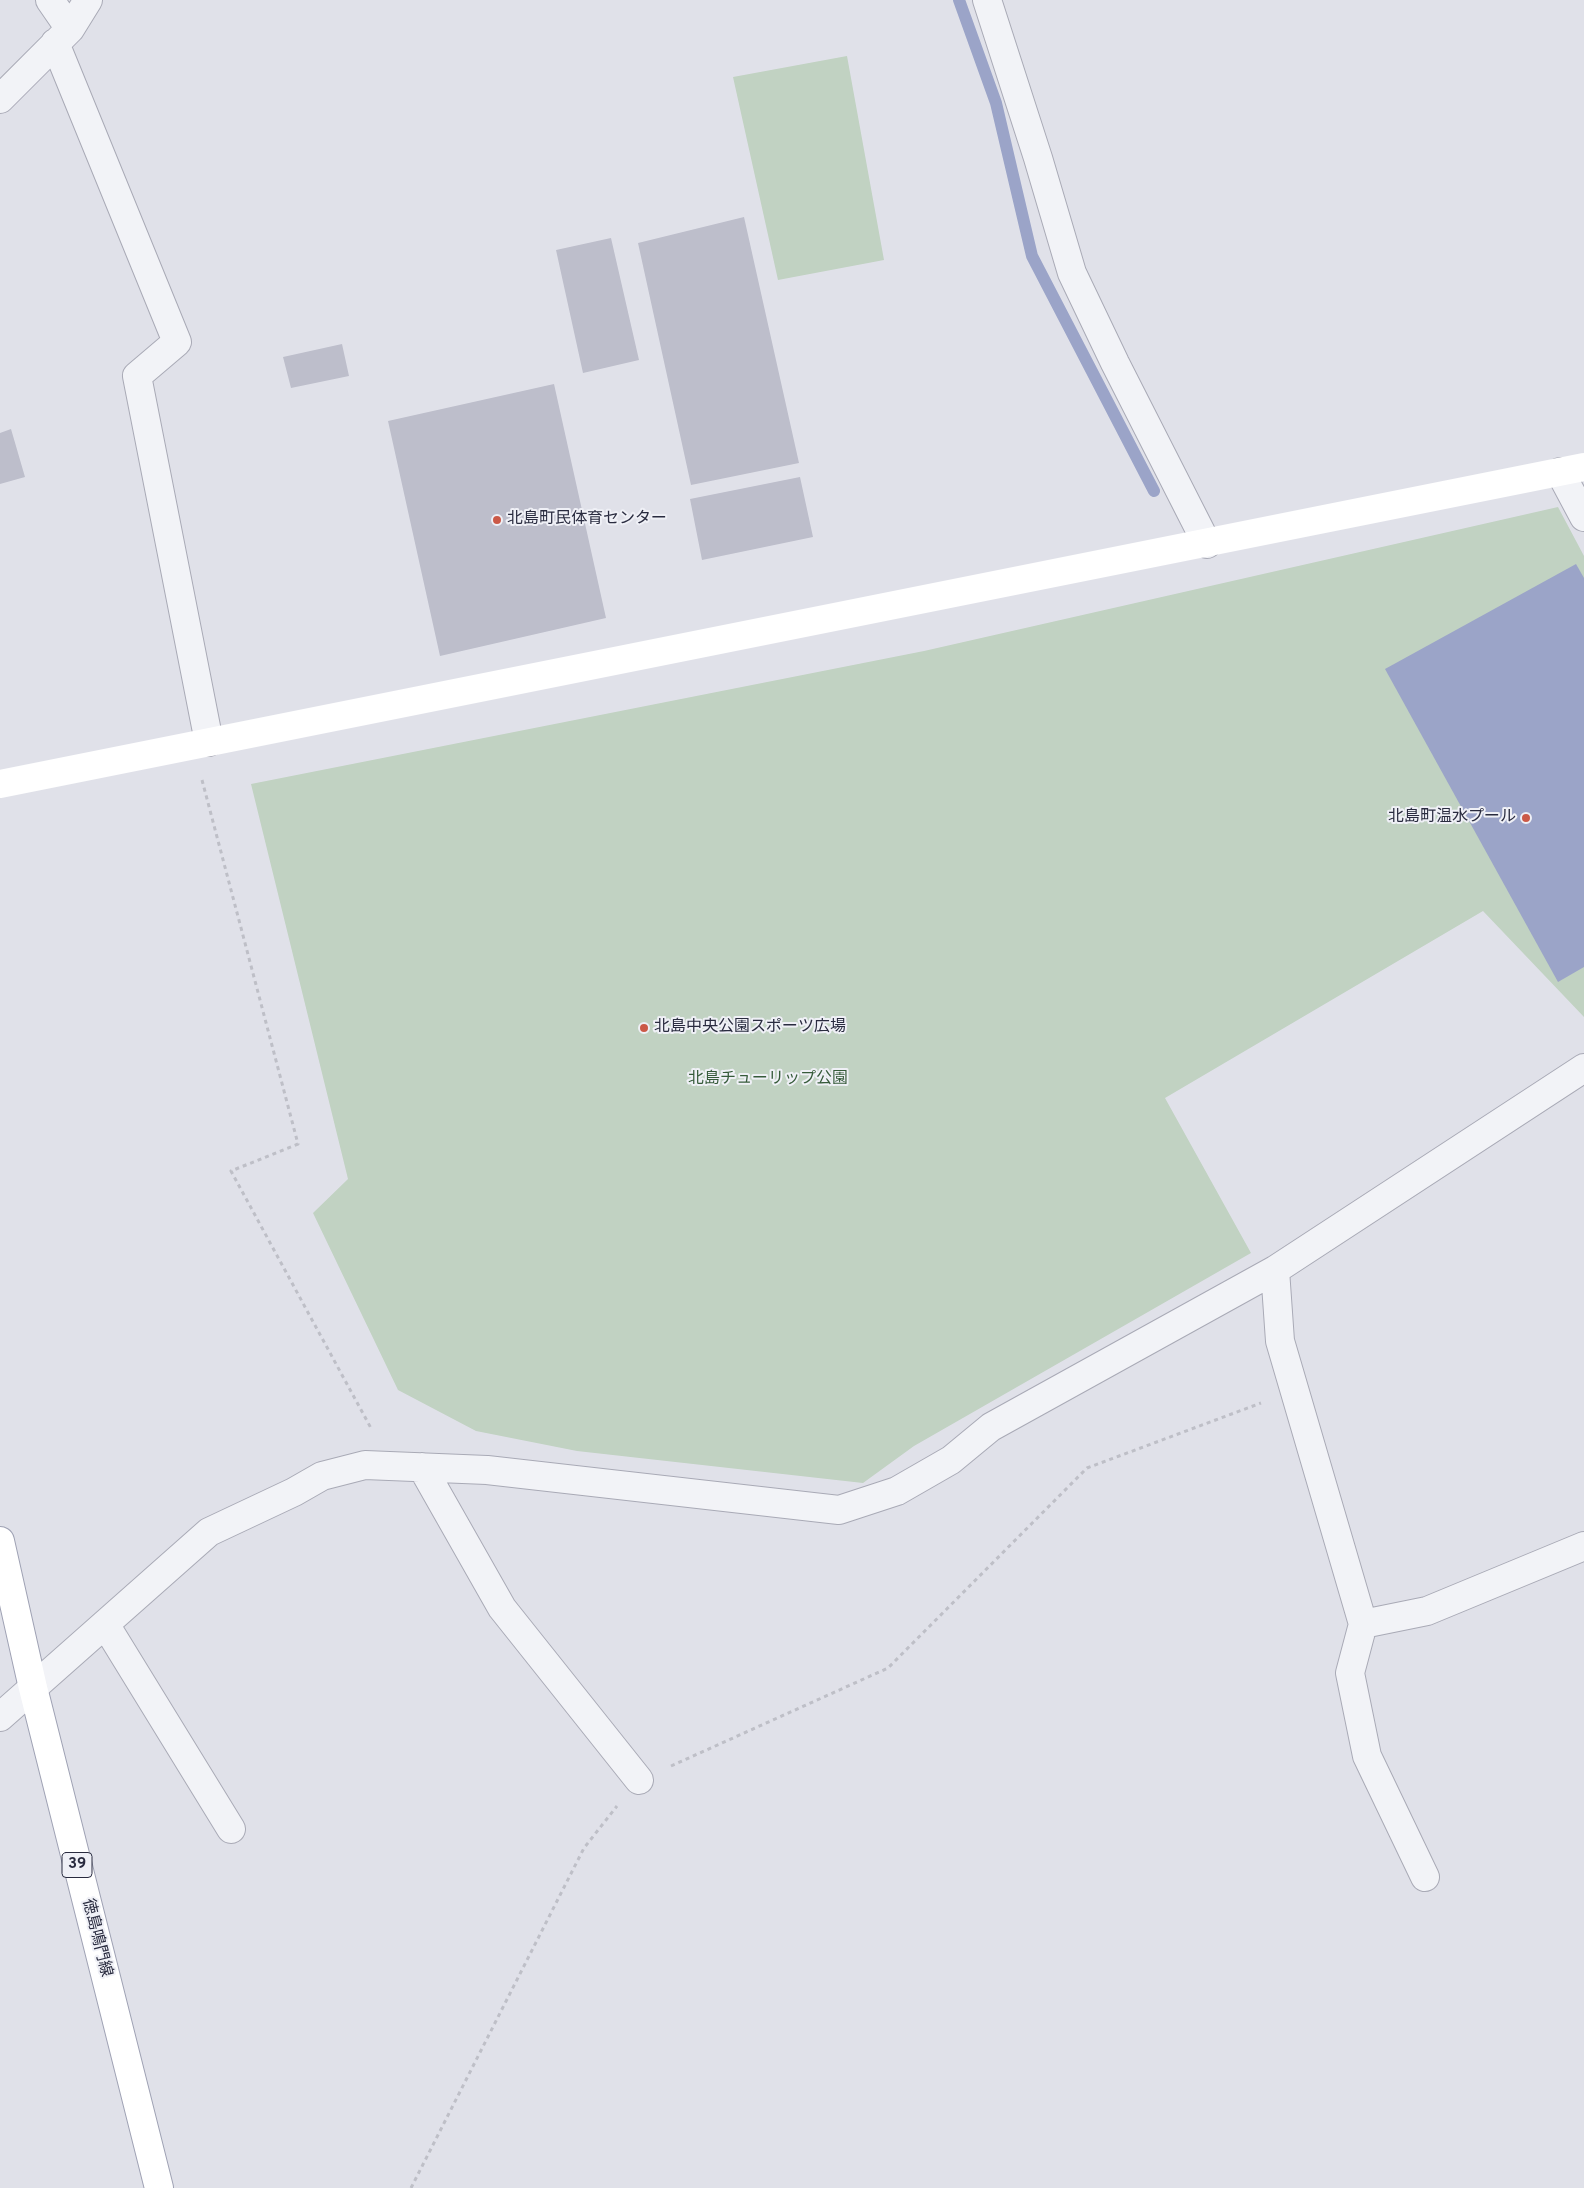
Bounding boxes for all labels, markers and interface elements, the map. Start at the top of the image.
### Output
place label: 北島町民体育センター [507,510,667,530]
marker: 北島町民体育センター [491,514,503,526]
place label: 北島町温水プール [1388,808,1516,828]
marker: 北島町温水プール [1520,812,1532,824]
place label: 北島中央公園スポーツ広場 [654,1018,846,1038]
marker: 北島中央公園スポーツ広場 [638,1022,650,1034]
park label: 北島チューリップ公園 [688,1070,848,1090]
road number: 39 [62,1852,92,1878]
street label: 徳島鳴門線 [77,1897,115,1979]

